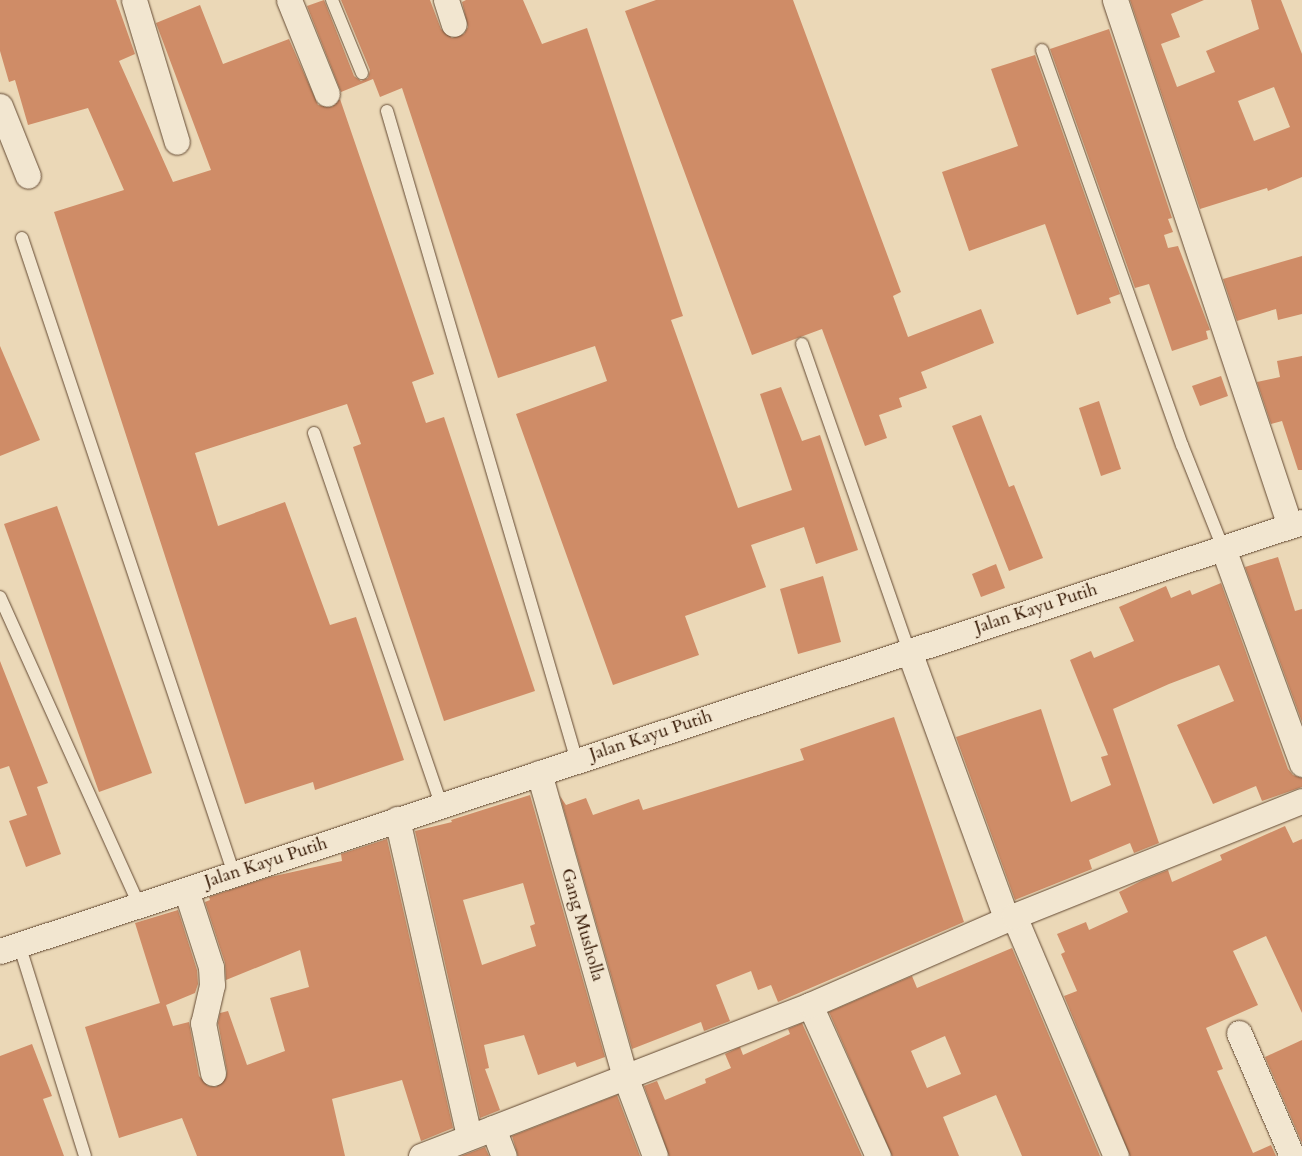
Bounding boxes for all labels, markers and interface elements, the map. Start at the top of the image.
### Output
street label: Jalan Kayu Putih [972,579,1100,639]
street label: Jalan Kayu Putih [587,706,715,766]
street label: Jalan Kayu Putih [202,833,330,893]
street label: Gang Musholla [556,866,608,984]

